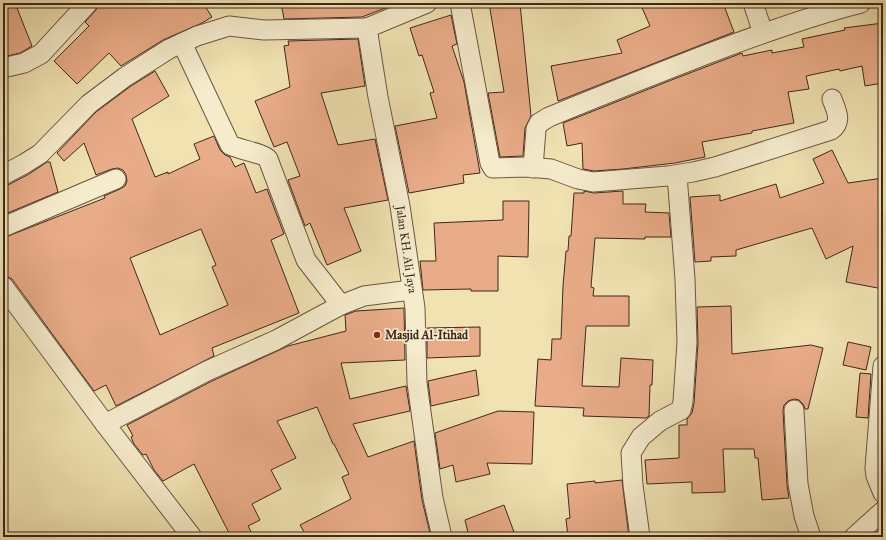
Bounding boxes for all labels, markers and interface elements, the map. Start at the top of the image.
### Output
street label: Jalan KH. Ali Jaya [392,203,420,295]
place label: Masjid Al-Itihad [385,328,469,343]
marker: Masjid Al-Itihad [372,330,382,340]

